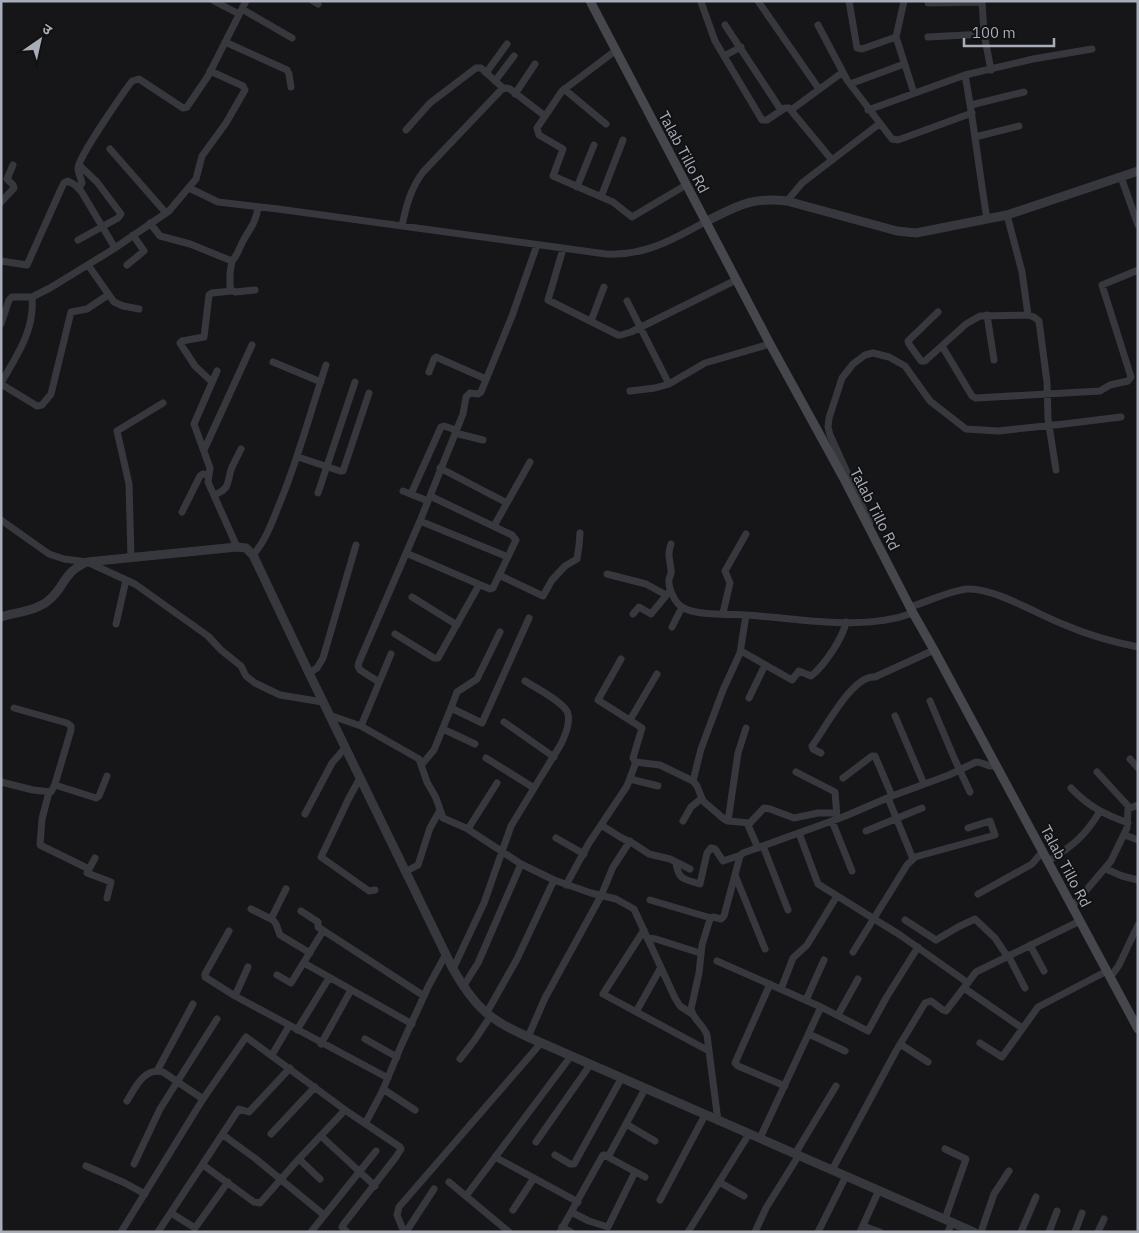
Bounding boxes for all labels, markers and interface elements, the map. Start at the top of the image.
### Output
north arrow [15,15,65,65]
scale bar [964,15,1054,47]
text: उ [39,19,56,39]
text: 100 m [972,23,1016,42]
street label: Talab Tillo Rd [654,108,714,196]
street label: Talab Tillo Rd [846,464,904,554]
street label: Talab Tillo Rd [1036,822,1096,910]

